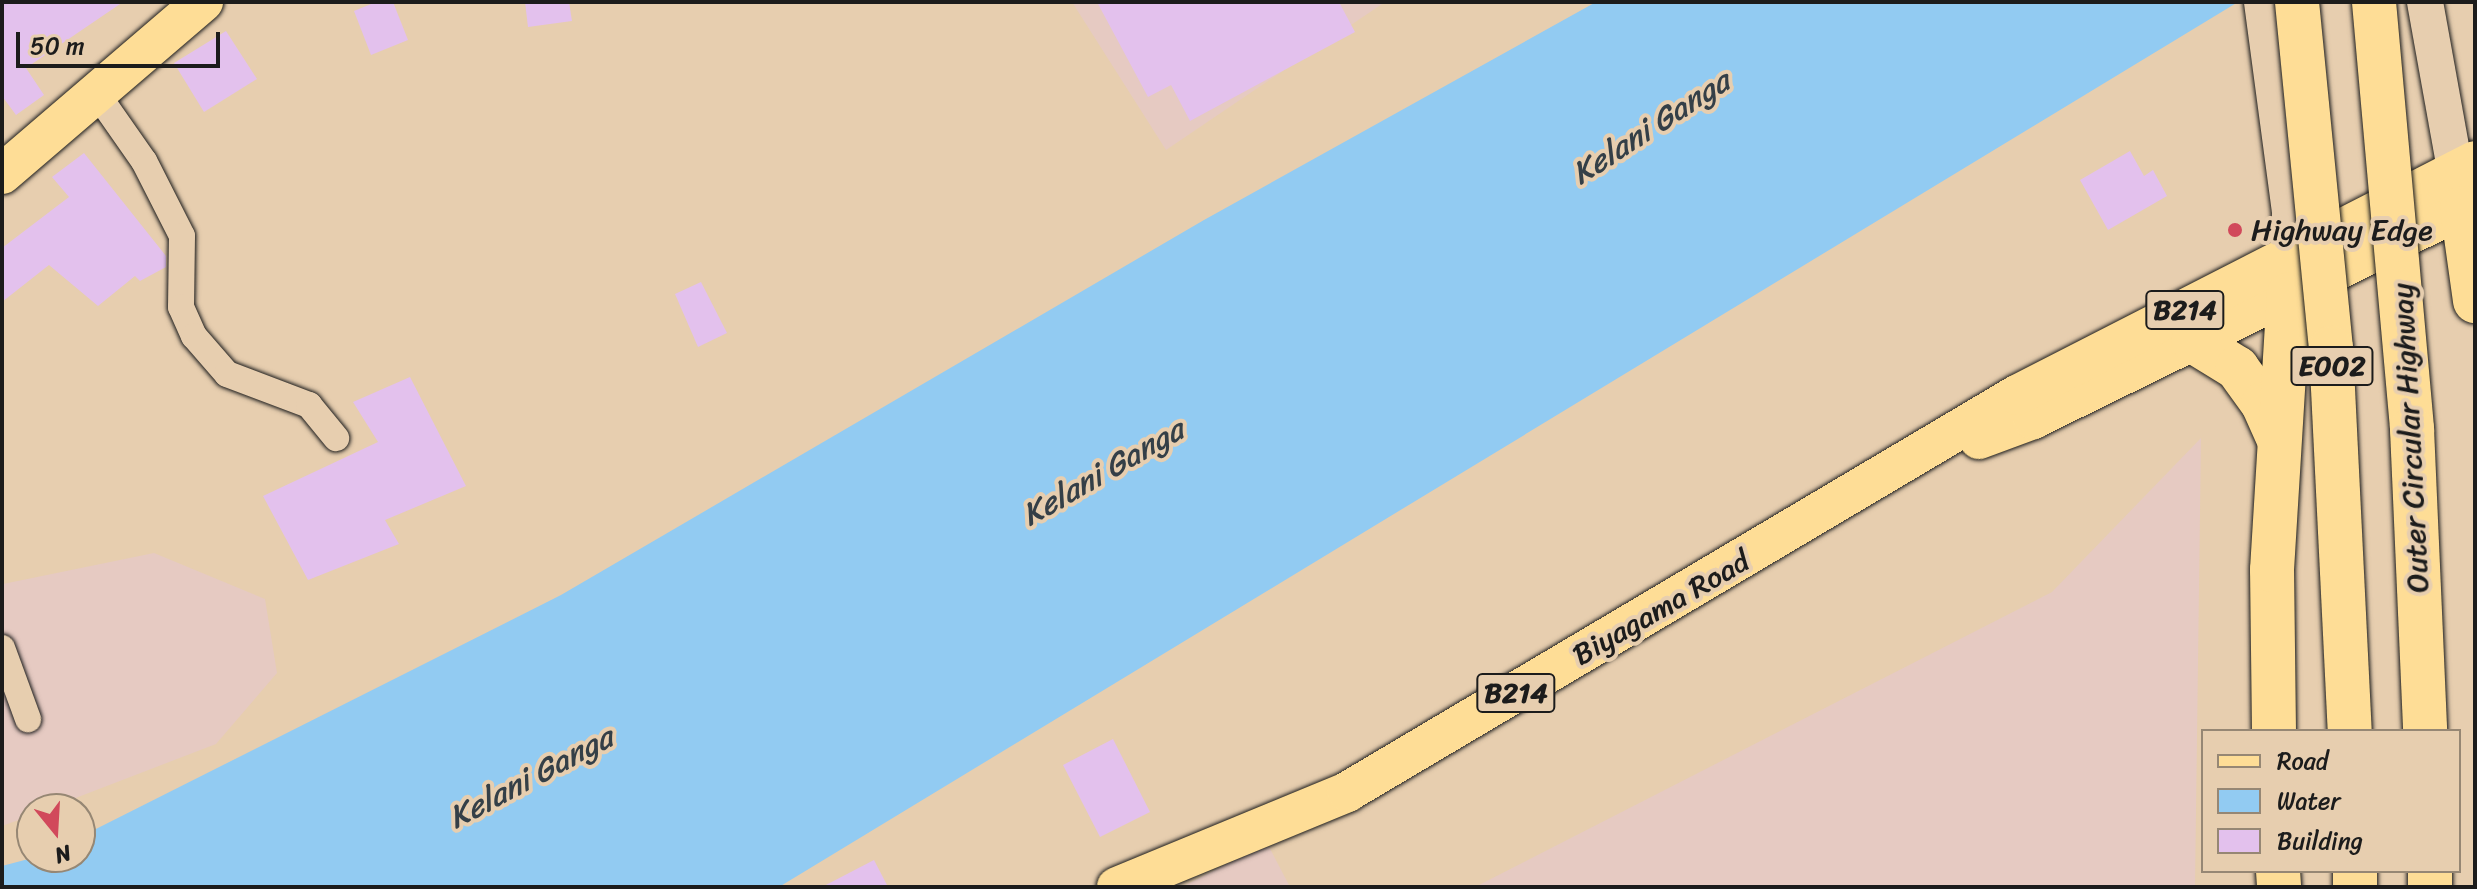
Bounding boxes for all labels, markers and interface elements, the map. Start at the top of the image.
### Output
scale bar [20,16,224,66]
text: 50 m [30,25,85,67]
water label: Kelani Ganga [1565,63,1737,193]
place label: Highway Edge [2251,212,2434,248]
marker: Highway Edge [2226,221,2244,239]
street label: Outer Circular Highway [2384,282,2436,594]
road number: B214 [2145,286,2225,334]
road number: E002 [2290,342,2374,390]
water label: Kelani Ganga [1015,411,1191,535]
street label: Biyagama Road [1566,543,1756,673]
road number: B214 [1476,669,1556,717]
water label: Kelani Ganga [442,719,620,837]
legend [2201,729,2461,873]
text: Road [2277,740,2328,782]
text: Water [2277,780,2340,822]
north arrow [16,793,96,873]
text: Building [2277,820,2363,862]
text: N [50,833,76,875]

